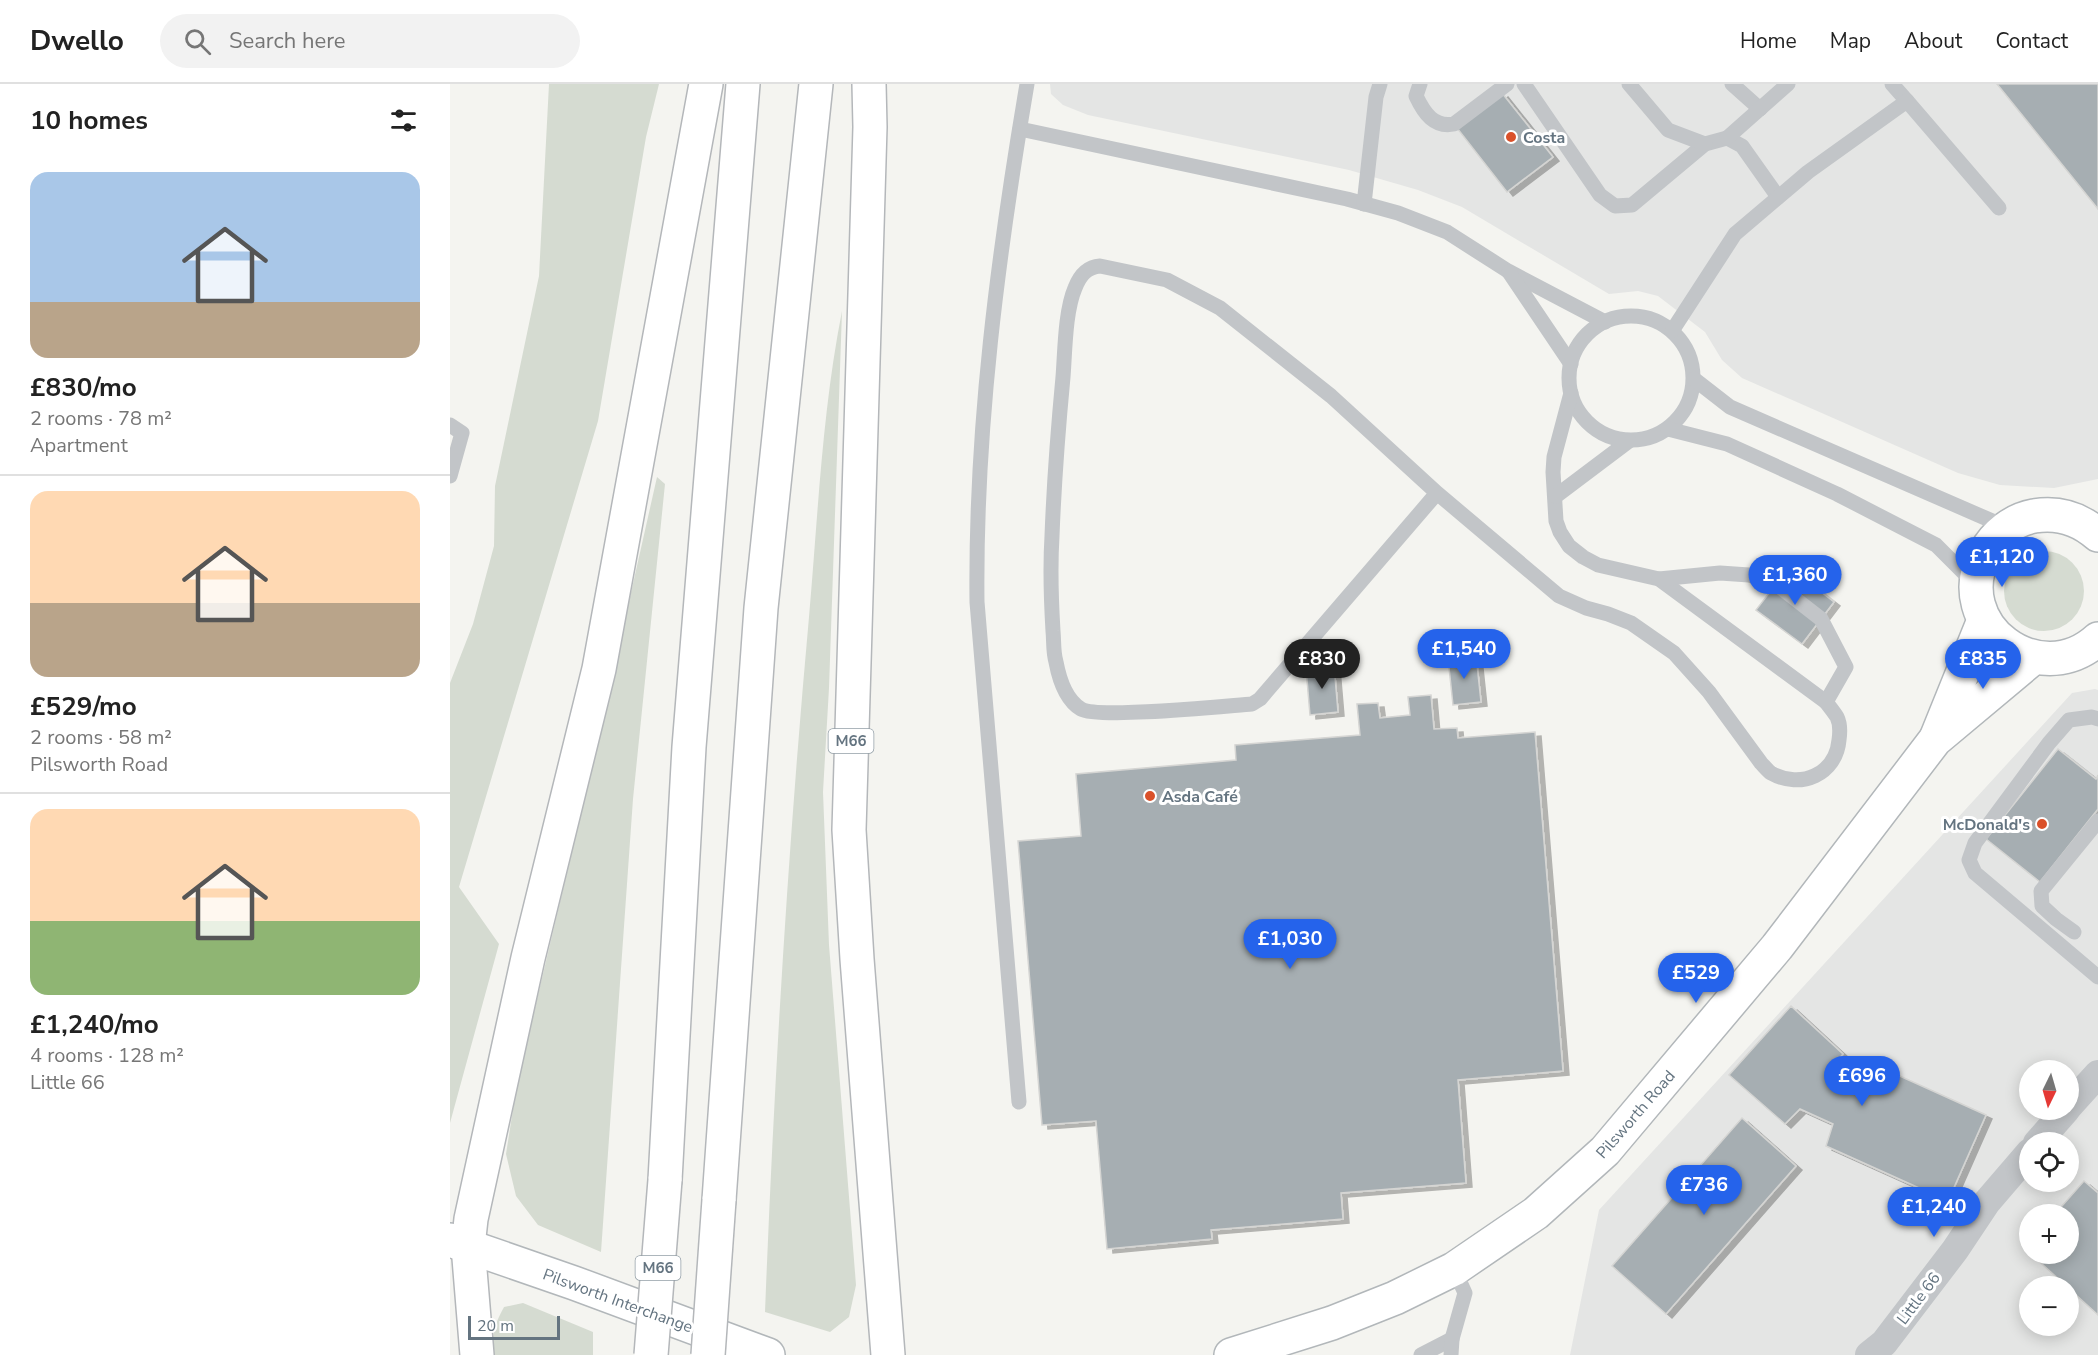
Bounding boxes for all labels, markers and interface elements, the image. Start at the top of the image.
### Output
search box [160,14,580,68]
text: Dwello [30,22,124,60]
icon: search [181,25,214,58]
text: Search here [229,26,346,56]
text: Home [1740,27,1797,55]
text: Map [1830,27,1871,55]
text: About [1904,27,1962,55]
text: Contact [1995,27,2068,55]
text: 10 homes [30,103,148,138]
icon: filters [387,104,420,137]
place label: Costa [1523,127,1565,149]
marker: Costa [1504,130,1518,144]
icon: home [171,211,279,319]
text: £830/mo [30,370,137,405]
text: 2 rooms · 78 m² [30,405,172,432]
text: Apartment [30,432,128,459]
icon: home [171,530,279,638]
pin: £1,120 [1953,537,2051,588]
text: £1,120 [1970,543,2034,570]
pin: £1,360 [1746,555,1844,606]
text: £1,360 [1763,561,1827,588]
pin: £1,540 [1415,629,1513,680]
text: £1,540 [1432,635,1496,662]
pin: £830 [1286,639,1358,690]
pin: £835 [1947,639,2019,690]
text: £830 [1298,645,1346,672]
text: £835 [1959,645,2007,672]
text: £529/mo [30,689,137,724]
text: 2 rooms · 58 m² [30,724,172,751]
road number: M66 [828,729,874,753]
text: Pilsworth Road [30,751,168,778]
place label: Asda Café [1162,786,1238,808]
marker: Asda Café [1143,789,1157,803]
place label: McDonald's [1943,814,2030,836]
marker: McDonald's [2035,817,2049,831]
icon: home [171,848,279,956]
pin: £1,030 [1241,919,1339,970]
text: £1,030 [1258,925,1322,952]
pin: £529 [1660,953,1732,1004]
text: £529 [1672,959,1720,986]
text: £1,240/mo [30,1007,159,1042]
text: 4 rooms · 128 m² [30,1042,184,1069]
pin: £696 [1826,1056,1898,1107]
north arrow [2019,1060,2079,1120]
map controls [2019,1060,2079,1336]
text: £696 [1838,1062,1886,1089]
street label: Pilsworth Road [1591,1066,1680,1164]
text: Little 66 [30,1069,105,1096]
button: locate [2019,1132,2079,1192]
pin: £736 [1668,1165,1740,1216]
text: £736 [1680,1171,1728,1198]
pin: £1,240 [1885,1187,1983,1238]
text: £1,240 [1902,1193,1966,1220]
button: + [2019,1204,2079,1264]
road number: M66 [636,1256,680,1280]
street label: Pilsworth Interchange [540,1264,696,1338]
street label: Little 66 [1892,1268,1946,1329]
button: − [2019,1276,2079,1336]
scale bar [468,1313,560,1340]
text: 20 m [477,1315,514,1337]

